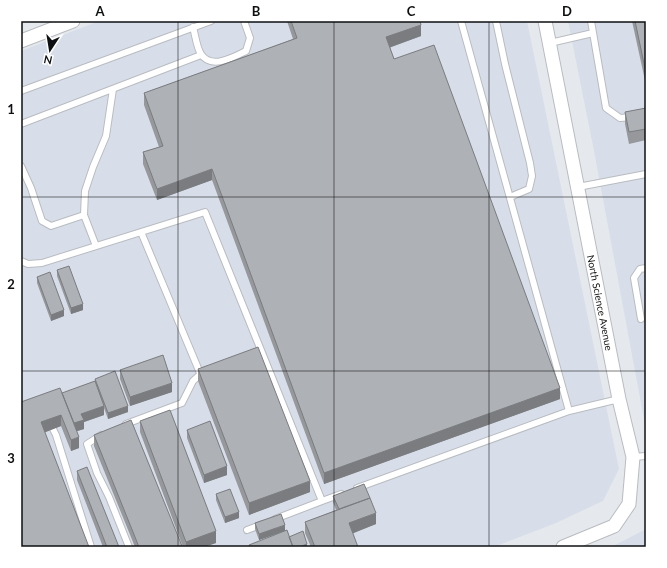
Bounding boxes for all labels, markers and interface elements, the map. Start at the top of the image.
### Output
text: A [94,3,105,19]
text: B [252,3,261,19]
text: C [407,3,416,19]
text: D [562,3,572,19]
north arrow [30,30,70,70]
text: N [42,53,53,68]
text: 1 [7,101,15,117]
street label: North Science Avenue [585,254,615,352]
text: 2 [7,276,15,292]
text: 3 [7,450,15,466]

